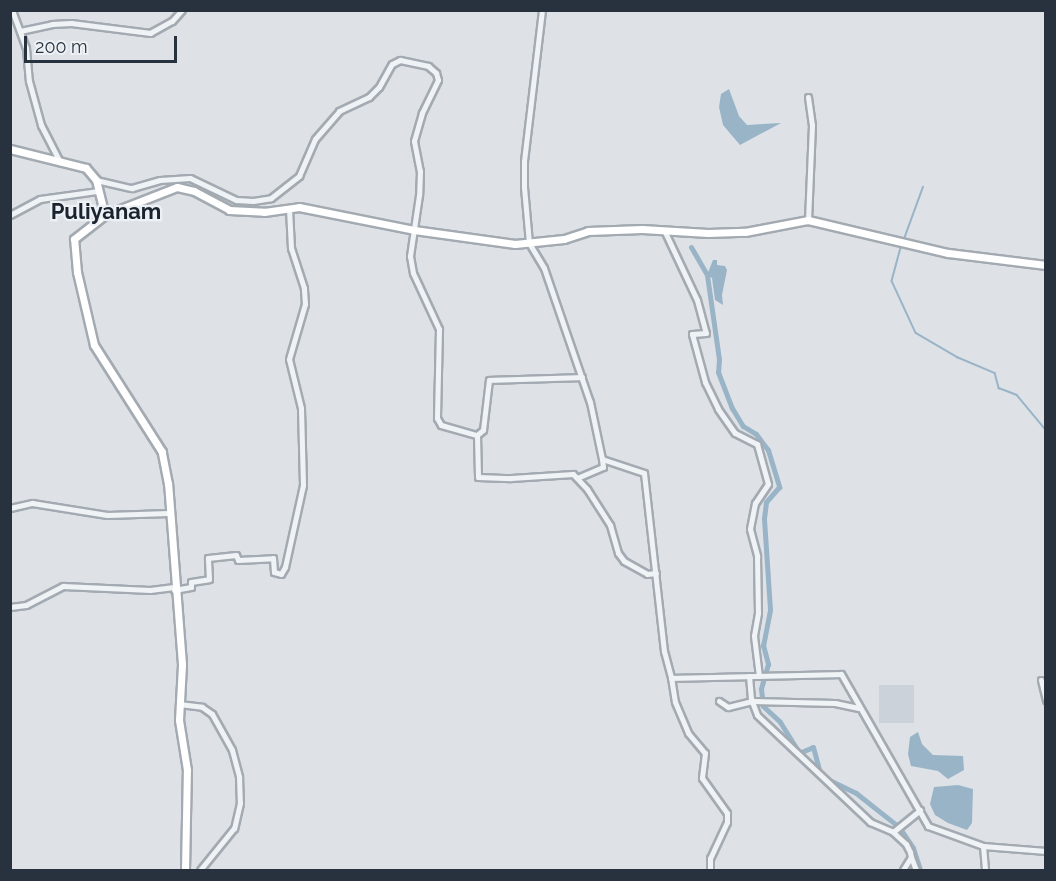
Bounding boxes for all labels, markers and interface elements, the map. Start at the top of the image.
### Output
scale bar [27,24,180,62]
text: 200 m [35,36,88,57]
district label: Puliyanam [51,199,161,225]

